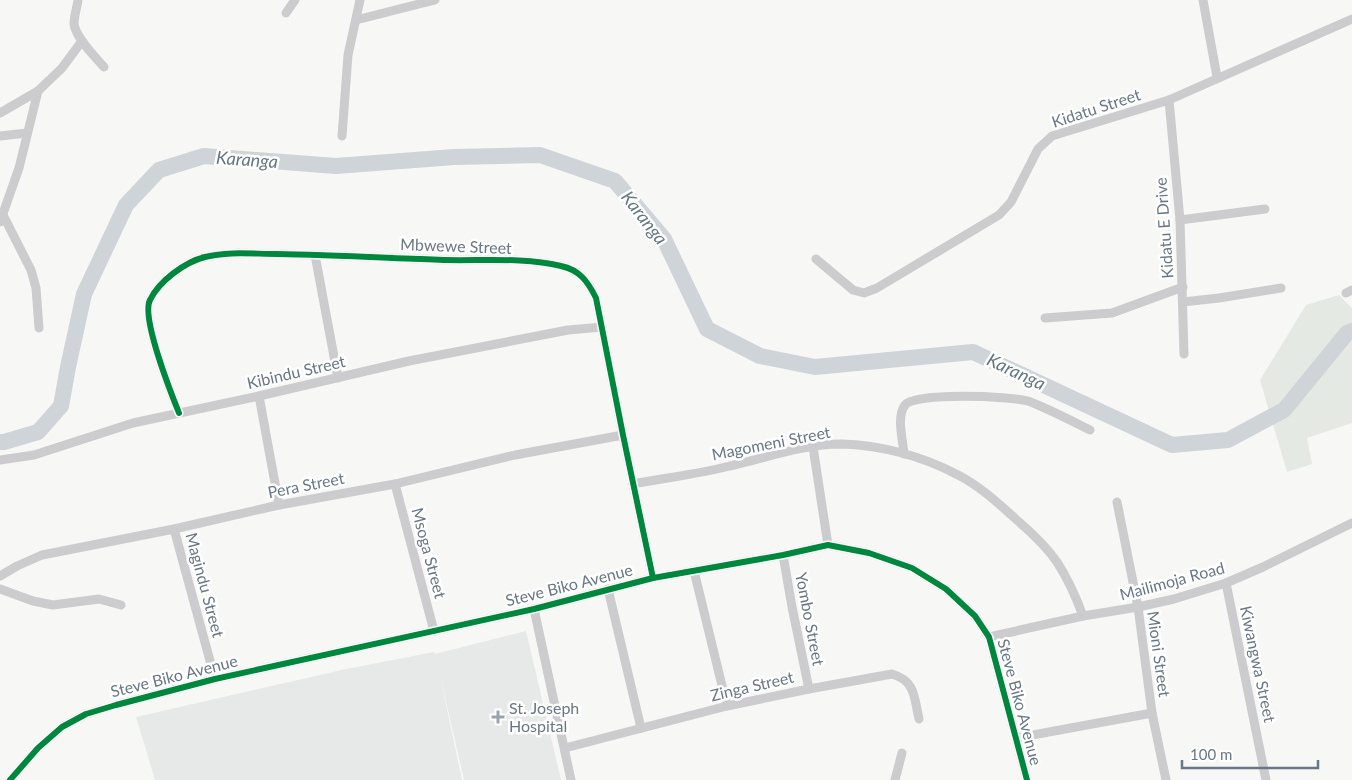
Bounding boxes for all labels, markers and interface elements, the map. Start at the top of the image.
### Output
street label: Kidatu Street [1049,84,1143,131]
water label: Karanga [215,146,279,172]
street label: Kidatu E Drive [1150,177,1177,279]
water label: Karanga [617,186,673,249]
street label: Mbwewe Street [400,234,512,257]
water label: Karanga [984,348,1049,394]
street label: Kibindu Street [245,351,347,392]
street label: Magomeni Street [710,422,832,463]
street label: Pera Street [266,468,346,501]
street label: Msoga Street [408,505,451,601]
street label: Magindu Street [182,530,229,640]
street label: Mailimoja Road [1117,557,1226,604]
street label: Steve Biko Avenue [503,560,634,609]
street label: Yombo Street [792,571,829,667]
street label: Kiwangwa Street [1237,604,1280,724]
street label: Mioni Street [1144,610,1175,698]
street label: Steve Biko Avenue [994,637,1047,767]
street label: Steve Biko Avenue [108,651,239,700]
street label: Zinga Street [708,667,796,704]
place label: St. Joseph Hospital [509,698,579,735]
marker: St. Joseph Hospital [491,710,505,724]
scale bar [1182,738,1318,770]
text: 100 m [1190,745,1232,763]

